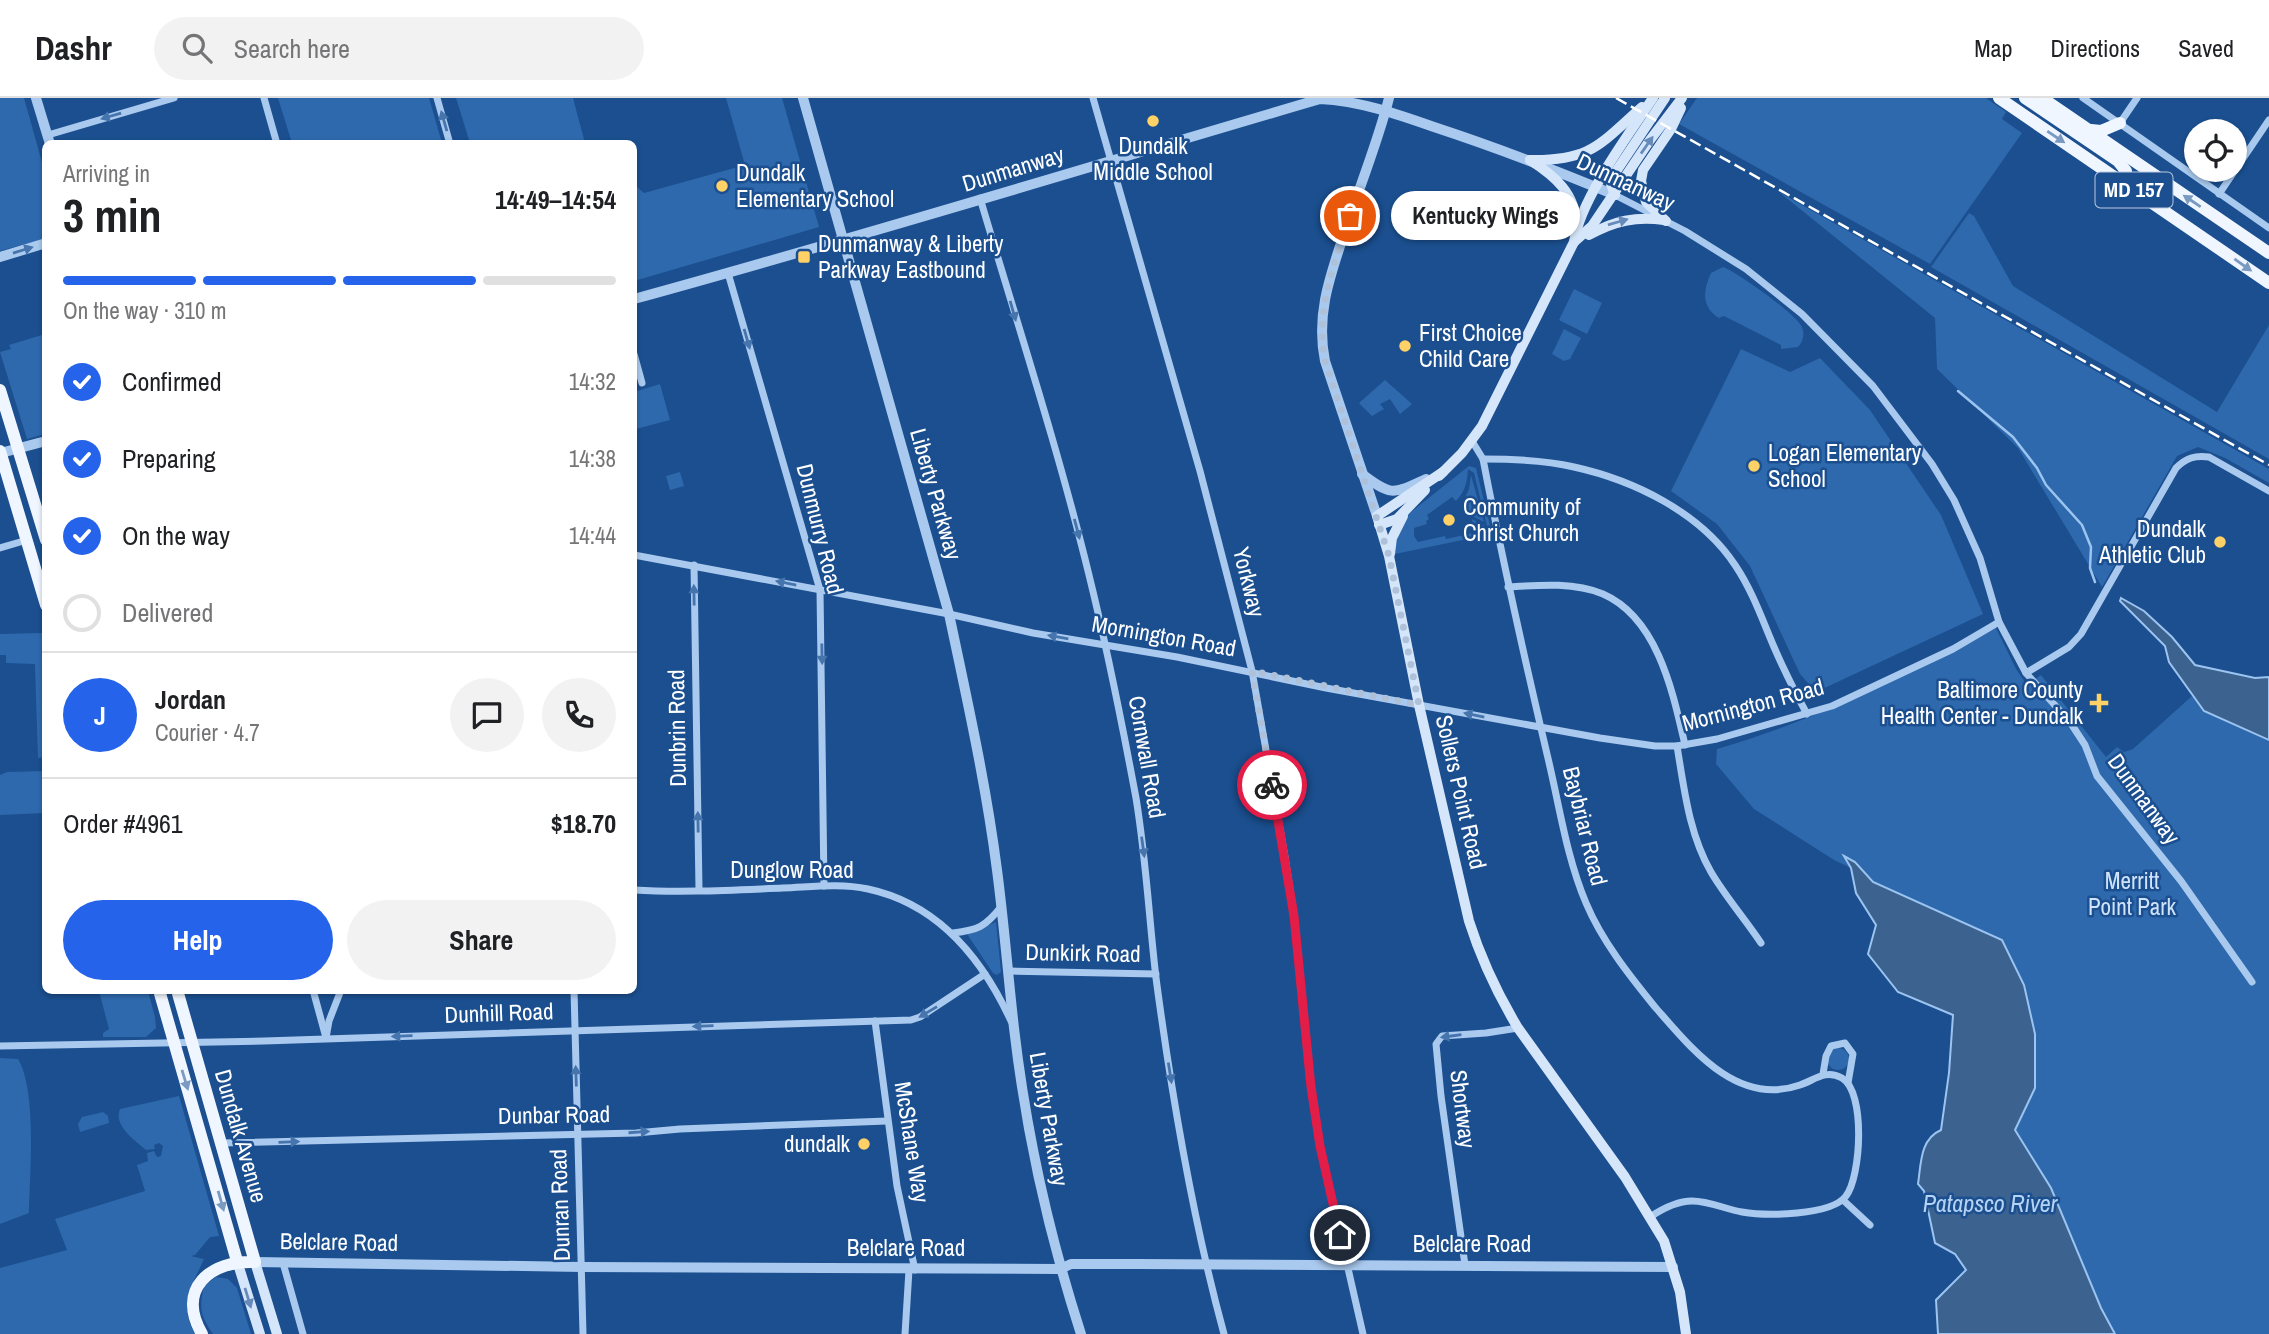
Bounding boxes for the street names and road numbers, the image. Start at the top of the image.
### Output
street label: Dunmanway [958,138,1068,199]
street label: Dunmanway [1572,145,1681,218]
road number: MD 157 [2096,172,2172,208]
street label: Liberty Parkway [903,425,970,564]
street label: Dunmurry Road [789,461,852,597]
street label: Yorkway [1226,544,1273,621]
street label: Mornington Road [1090,608,1239,663]
street label: Dunbrin Road [660,669,693,787]
street label: Mornington Road [1678,671,1827,738]
street label: Cornwall Road [1121,693,1173,821]
street label: Sollers Point Road [1429,712,1494,872]
street label: Dunmanway [2101,747,2188,851]
street label: Baybriar Road [1556,763,1615,889]
street label: Dunglow Road [730,854,854,885]
street label: Dunkirk Road [1025,936,1141,969]
street label: Dunhill Road [444,995,554,1030]
street label: Liberty Parkway [1022,1050,1077,1189]
street label: Dundalk Avenue [208,1066,275,1206]
street label: Shortway [1443,1068,1484,1150]
street label: McShane Way [888,1079,937,1205]
street label: Dunbar Road [498,1098,610,1131]
street label: Dunran Road [542,1148,577,1262]
street label: Belclare Road [280,1225,398,1258]
street label: Belclare Road [1413,1228,1531,1259]
street label: Belclare Road [847,1232,965,1263]

